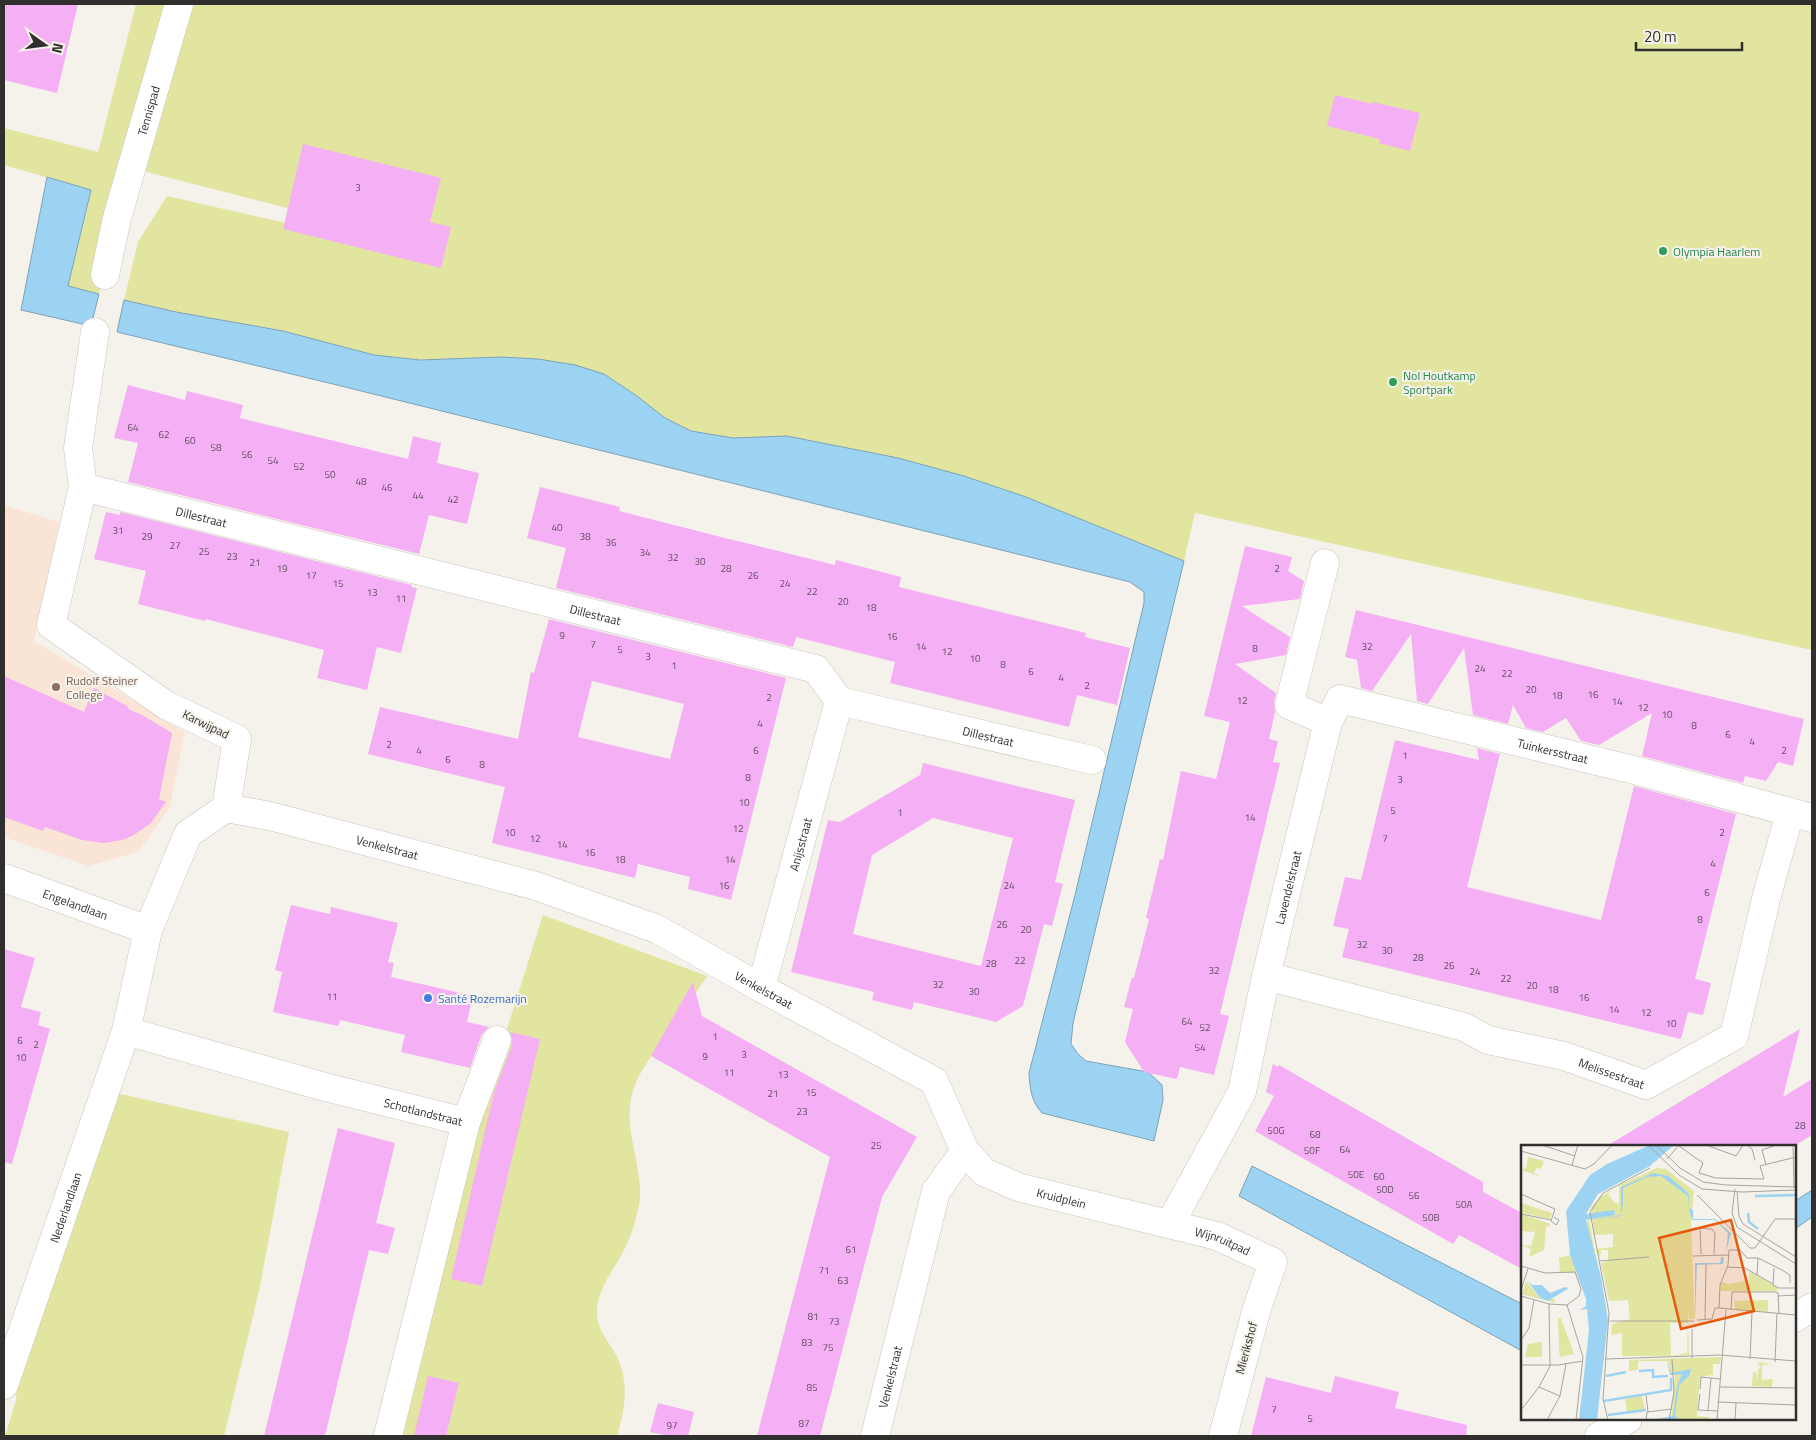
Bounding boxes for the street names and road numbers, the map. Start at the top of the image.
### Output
street label: Tennispad [132,83,164,138]
street label: Dillestraat [174,501,230,532]
street label: Dillestraat [568,599,624,630]
street label: Karwijpad [179,704,233,744]
street label: Dillestraat [961,721,1017,751]
street label: Tuinkersstraat [1516,733,1591,768]
street label: Anijsstraat [784,815,817,873]
street label: Venkelstraat [354,830,421,864]
street label: Lavendelstraat [1269,848,1306,926]
street label: Engelandlaan [40,883,111,924]
street label: Venkelstraat [731,966,797,1013]
street label: Melissestraat [1576,1052,1648,1094]
street label: Schotlandstraat [382,1092,465,1131]
street label: Nederlandlaan [44,1169,86,1245]
street label: Kruidplein [1035,1182,1088,1213]
street label: Wijnruitpad [1193,1221,1254,1260]
street label: Mierikshof [1230,1320,1262,1376]
street label: Venkelstraat [873,1343,907,1410]

